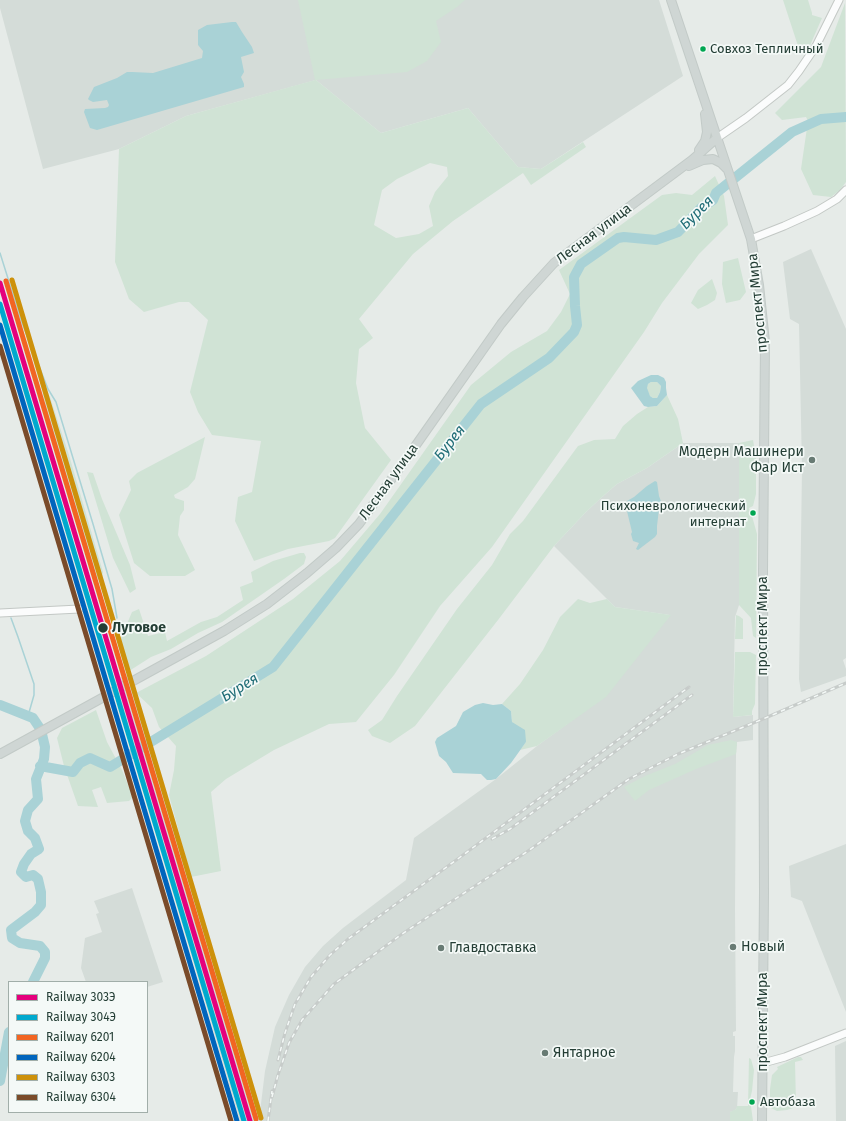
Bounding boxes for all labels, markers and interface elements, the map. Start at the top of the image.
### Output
place label: Совхоз Тепличный [710,41,823,57]
marker: Совхоз Тепличный [698,44,708,54]
water label: Бурея [676,192,718,234]
street label: Лесная улица [553,200,635,268]
street label: проспект Мира [744,253,772,353]
water label: Бурея [430,422,470,464]
street label: Лесная улица [356,441,422,523]
place label: Модерн Машинери Фар Ист [679,444,804,476]
marker: Модерн Машинери Фар Ист [807,455,817,465]
place label: Психоневрологический интернат [601,498,746,529]
marker: Психоневрологический интернат [748,508,758,518]
street label: проспект Мира [755,576,771,676]
place label: Луговое [112,620,166,636]
marker: Луговое [96,621,110,635]
water label: Бурея [218,670,262,706]
place label: Новый [741,939,785,955]
place label: Главдоставка [449,940,537,956]
marker: Новый [728,942,738,952]
marker: Главдоставка [436,943,446,953]
street label: проспект Мира [755,972,771,1072]
legend [8,981,148,1113]
text: Railway 303Э [46,990,115,1004]
text: Railway 304Э [46,1010,116,1024]
text: Railway 6201 [46,1030,114,1044]
place label: Янтарное [553,1045,616,1061]
marker: Янтарное [540,1048,550,1058]
text: Railway 6204 [46,1050,116,1064]
text: Railway 6303 [46,1070,115,1084]
text: Railway 6304 [46,1090,116,1104]
place label: Автобаза [760,1094,816,1110]
marker: Автобаза [747,1097,757,1107]

